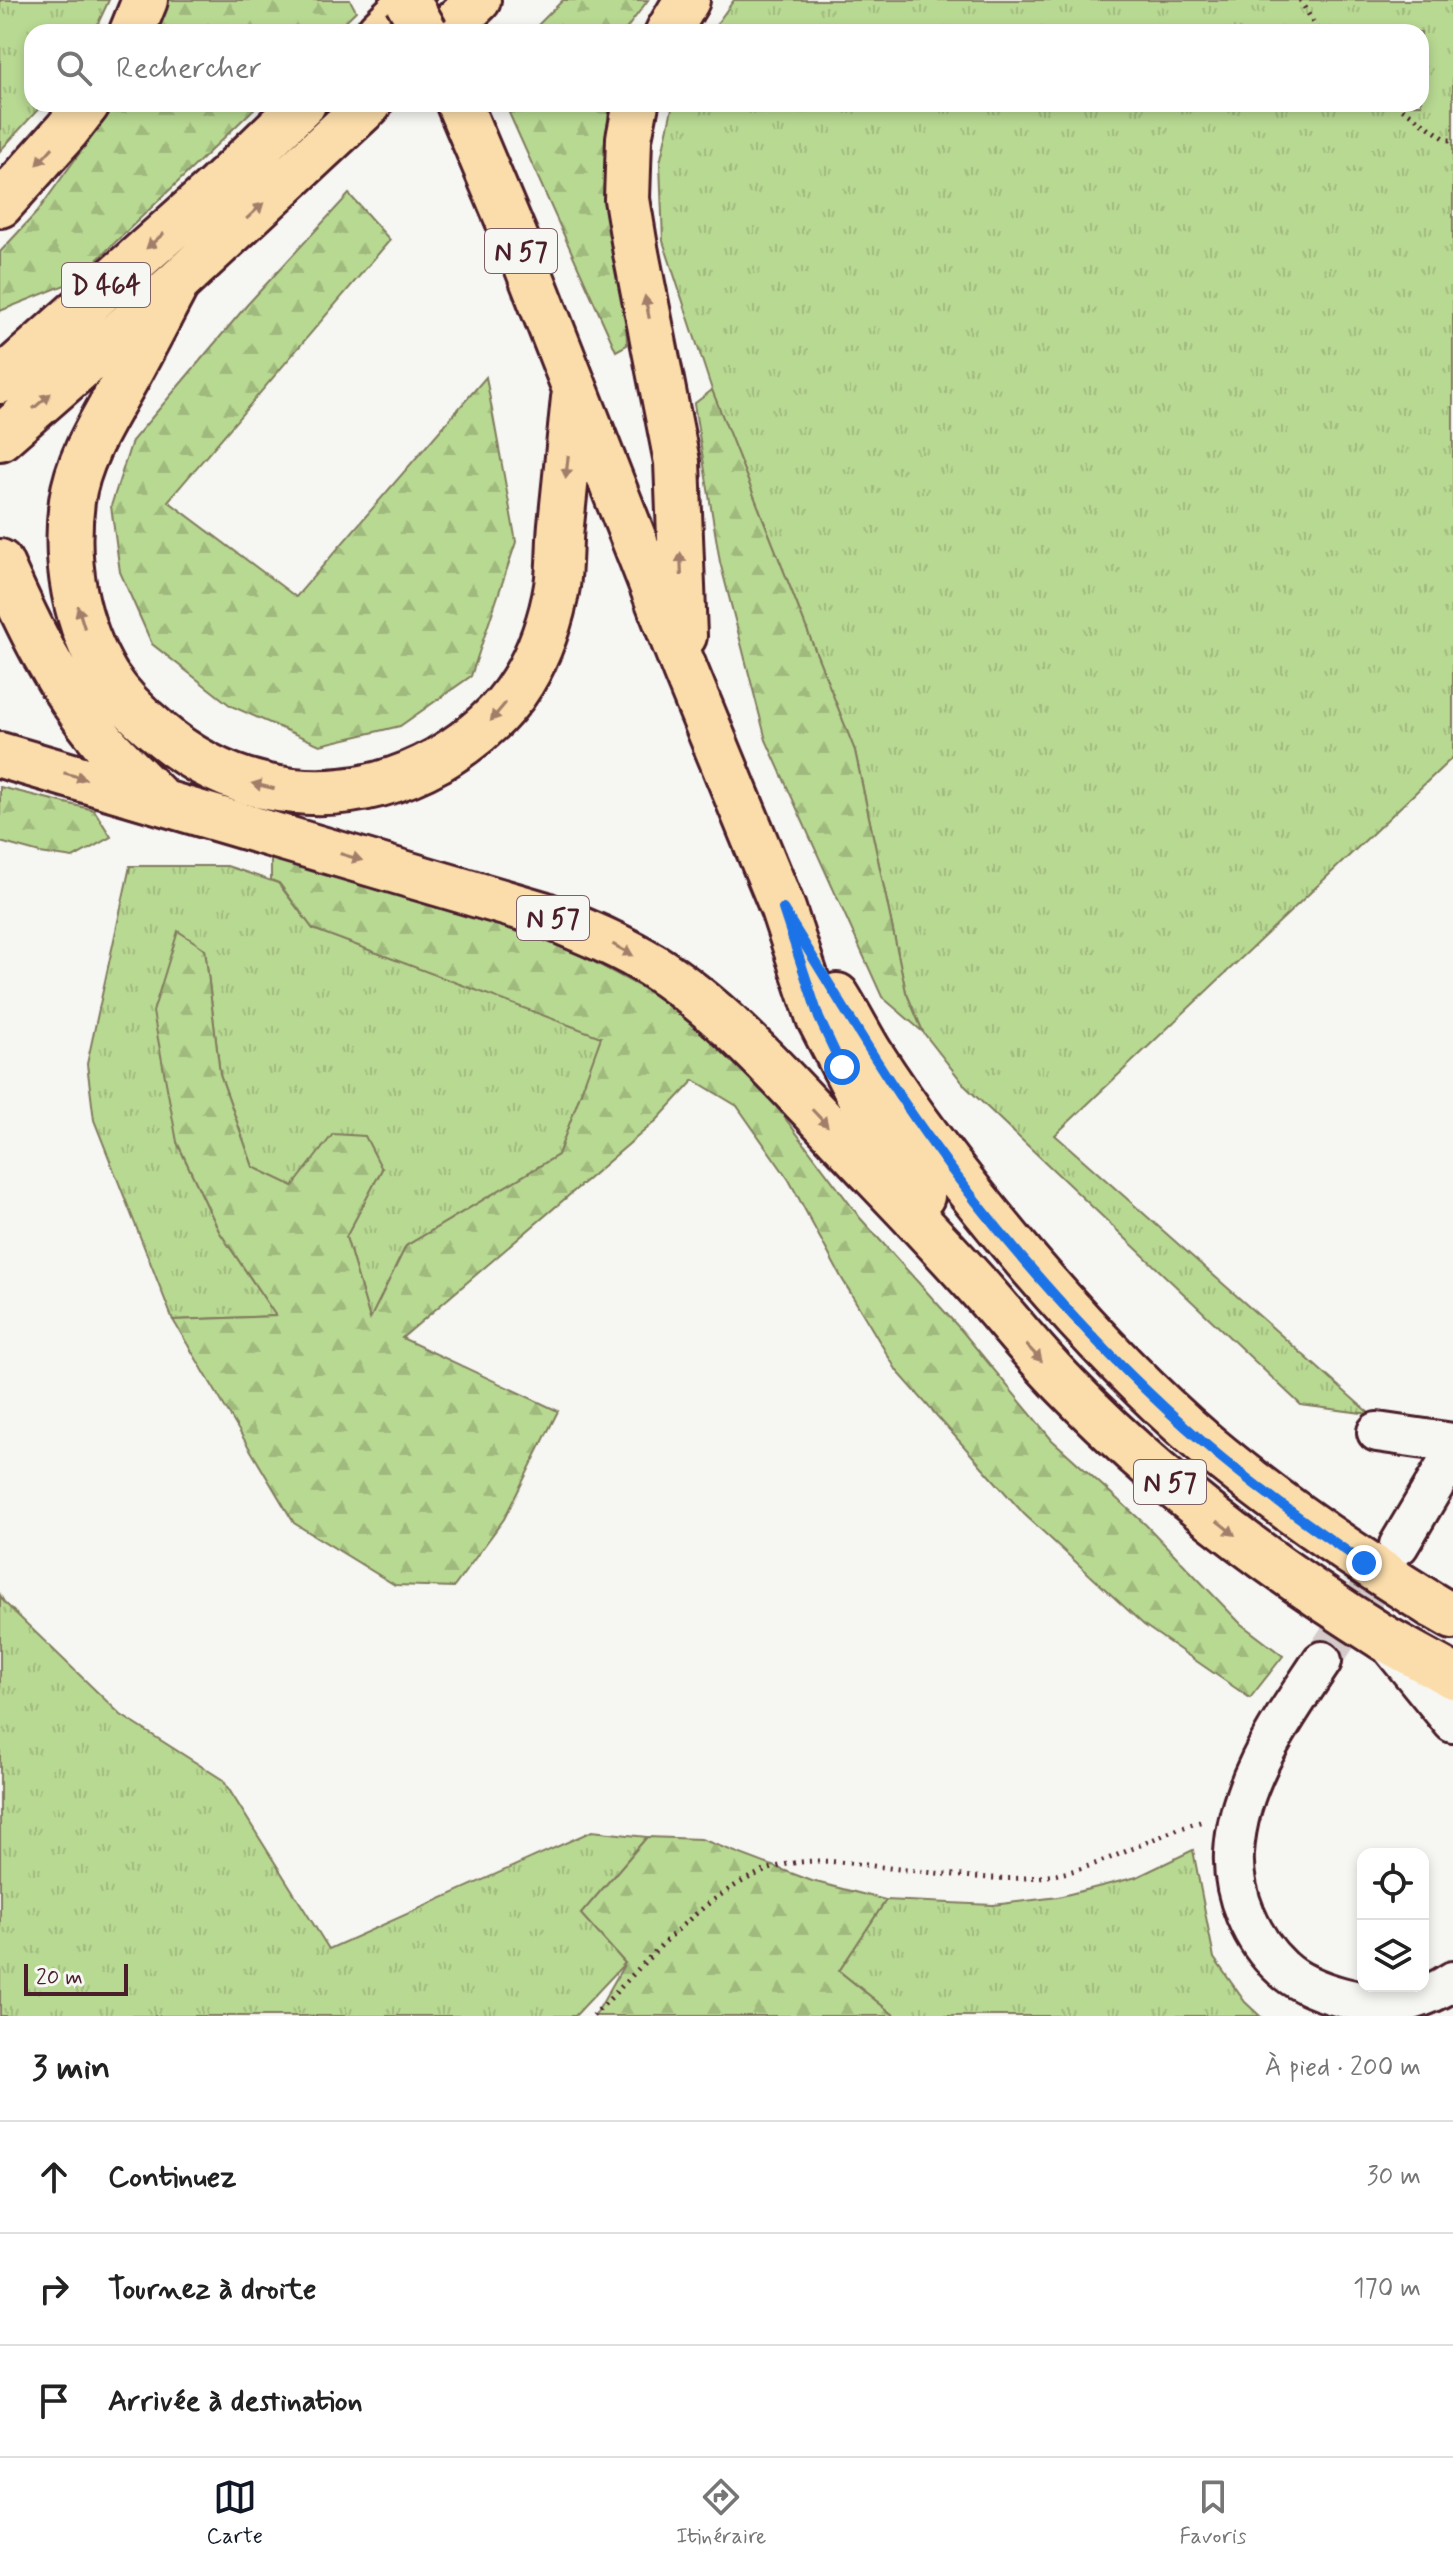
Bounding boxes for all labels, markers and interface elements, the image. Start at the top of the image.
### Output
search box [24,24,1429,112]
icon: search [52,46,96,90]
text: Rechercher [116,49,262,88]
one-way arrow [36,146,54,165]
one-way arrow [245,202,264,220]
road number: N 57 [485,229,557,273]
one-way arrow [146,232,165,250]
road number: D 464 [62,263,150,307]
one-way arrow [640,295,653,320]
one-way arrow [32,393,51,411]
one-way arrow [560,455,573,480]
one-way arrow [674,551,687,576]
one-way arrow [74,605,87,629]
one-way arrow [490,701,507,721]
one-way arrow [64,770,88,783]
one-way arrow [250,779,275,791]
one-way arrow [340,851,364,864]
road number: N 57 [517,896,589,940]
one-way arrow [612,943,635,957]
route start [824,1049,860,1085]
one-way arrow [810,1108,828,1127]
one-way arrow [1025,1343,1043,1362]
road number: N 57 [1134,1460,1206,1504]
one-way arrow [1216,1519,1236,1535]
route end [1346,1545,1382,1581]
map controls [1357,1848,1429,1992]
button: locate [1357,1848,1429,1920]
button: layers [1357,1920,1429,1992]
scale bar [24,1960,128,1996]
text: 20 m [36,1964,83,1992]
text: 3 min [32,2046,110,2091]
text: À pied · 200 m [1265,2051,1421,2085]
icon: ahead [32,2155,76,2199]
text: Continuez [108,2158,237,2197]
text: 30 m [1367,2160,1421,2194]
icon: right [32,2267,76,2311]
text: Tournez à droite [108,2270,317,2309]
text: 170 m [1353,2272,1421,2306]
icon: arrive [32,2379,76,2423]
text: Arrivée à destination [108,2382,363,2421]
tab: Carte [207,2475,263,2551]
tab: Itinéraire [676,2475,766,2551]
tab: Favoris [1180,2475,1246,2551]

